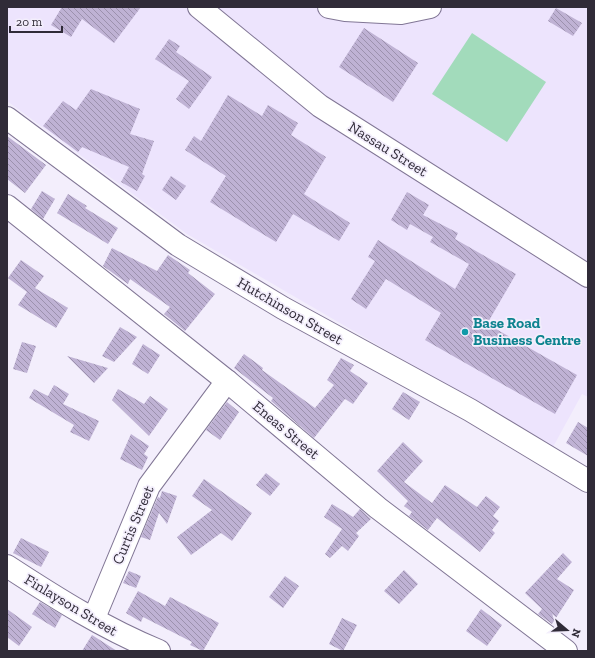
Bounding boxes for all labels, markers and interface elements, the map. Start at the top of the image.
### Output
scale bar [10,8,62,34]
text: 20 m [16,15,43,29]
street label: Nassau Street [345,118,431,181]
street label: Hutchinson Street [234,273,346,349]
place label: Base Road Business Centre [473,314,581,349]
marker: Base Road Business Centre [460,327,470,337]
street label: Eneas Street [249,397,323,463]
street label: Curtis Street [108,483,158,567]
street label: Finlayson Street [21,570,121,640]
north arrow [547,610,587,650]
text: N [568,627,583,640]

